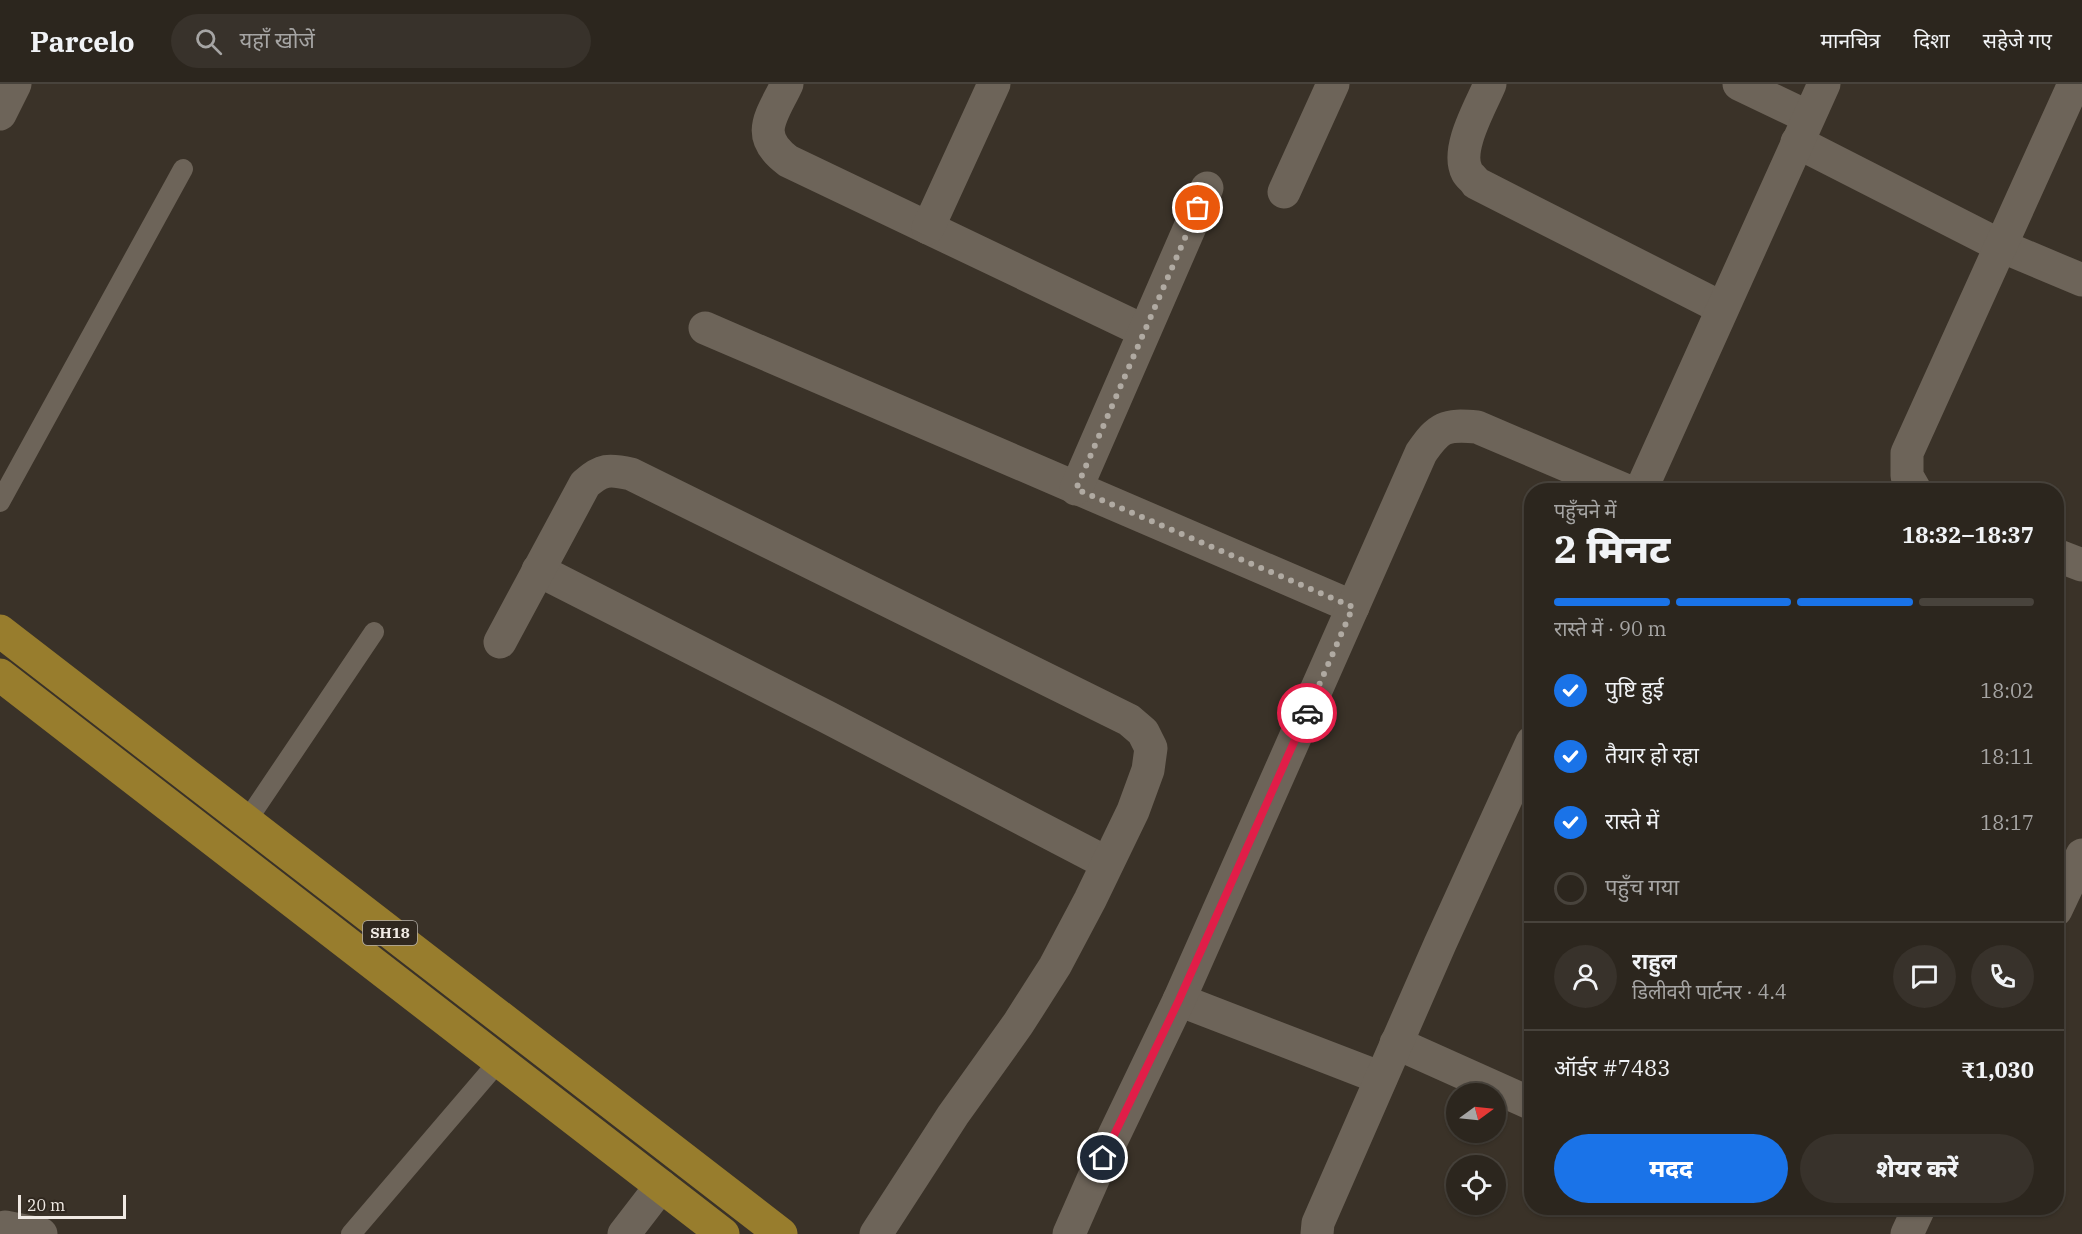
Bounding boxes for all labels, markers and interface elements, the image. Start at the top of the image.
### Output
search box [171,14,591,68]
text: Parcelo [30,23,135,60]
icon: search [192,25,225,58]
text: यहाँ खोजें [240,25,315,54]
text: मानचित्र [1820,26,1880,54]
text: दिशा [1913,26,1950,54]
text: सहेजे गए [1983,26,2052,54]
pin [1172,182,1223,233]
icon: bag [1181,191,1214,224]
text: पहुँचने में [1554,497,1616,524]
text: 18:32–18:37 [1902,520,2034,549]
text: 2 मिनट [1554,523,1670,574]
text: रास्ते में · 90 m [1554,615,1667,642]
icon: check [1554,674,1587,707]
text: पुष्टि हुई [1605,674,1664,703]
text: 18:02 [1980,677,2034,704]
courier [1277,683,1337,743]
icon: car [1291,697,1324,730]
icon: check [1554,740,1587,773]
text: तैयार हो रहा [1605,740,1699,769]
text: 18:11 [1980,743,2034,770]
icon: check [1554,806,1587,839]
text: रास्ते में [1605,806,1659,835]
text: 18:17 [1980,809,2034,836]
text: पहुँच गया [1605,872,1679,901]
road number: SH18 [363,921,417,945]
button: person [1554,945,1617,1008]
button: chat [1893,945,1956,1008]
button: phone [1971,945,2034,1008]
text: राहुल [1632,946,1677,975]
text: डिलीवरी पार्टनर · 4.4 [1632,978,1787,1005]
text: ऑर्डर #7483 [1554,1053,1670,1082]
text: ₹1,030 [1961,1055,2034,1084]
north arrow [1446,1083,1506,1143]
map controls [1446,1083,1506,1215]
pin [1077,1132,1128,1183]
button: मदद [1554,1134,1788,1203]
button: शेयर करें [1800,1134,2034,1203]
icon: home [1086,1141,1119,1174]
button: locate [1446,1155,1506,1215]
scale bar [18,1192,126,1220]
text: 20 m [27,1195,65,1215]

